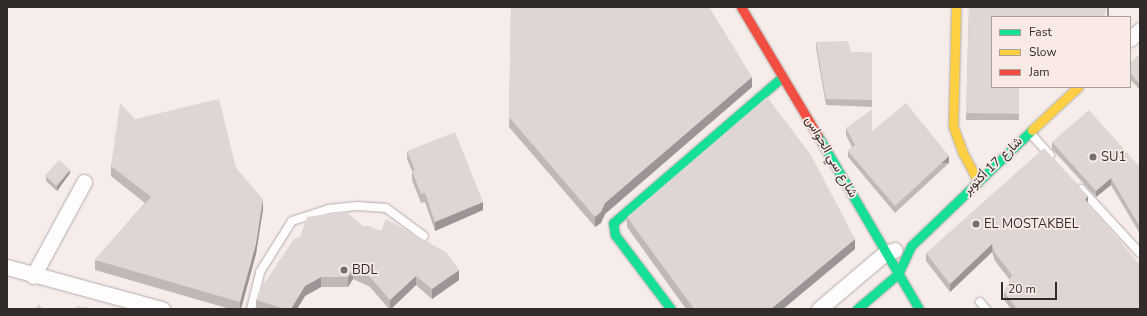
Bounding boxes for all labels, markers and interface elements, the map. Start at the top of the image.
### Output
legend [991,16,1131,88]
text: Fast [1029,24,1052,40]
text: Slow [1029,44,1057,60]
text: Jam [1029,64,1050,80]
street label: شارع سي الحواس [801,114,861,200]
street label: شارع 17 أكتوبر [960,134,1026,198]
place label: SU1 [1101,149,1126,165]
marker: SU1 [1088,152,1098,162]
place label: EL MOSTAKBEL [984,216,1079,232]
marker: EL MOSTAKBEL [971,219,981,229]
place label: BDL [352,262,377,278]
marker: BDL [339,265,349,275]
scale bar [1003,274,1059,300]
text: 20 m [1008,281,1036,297]

